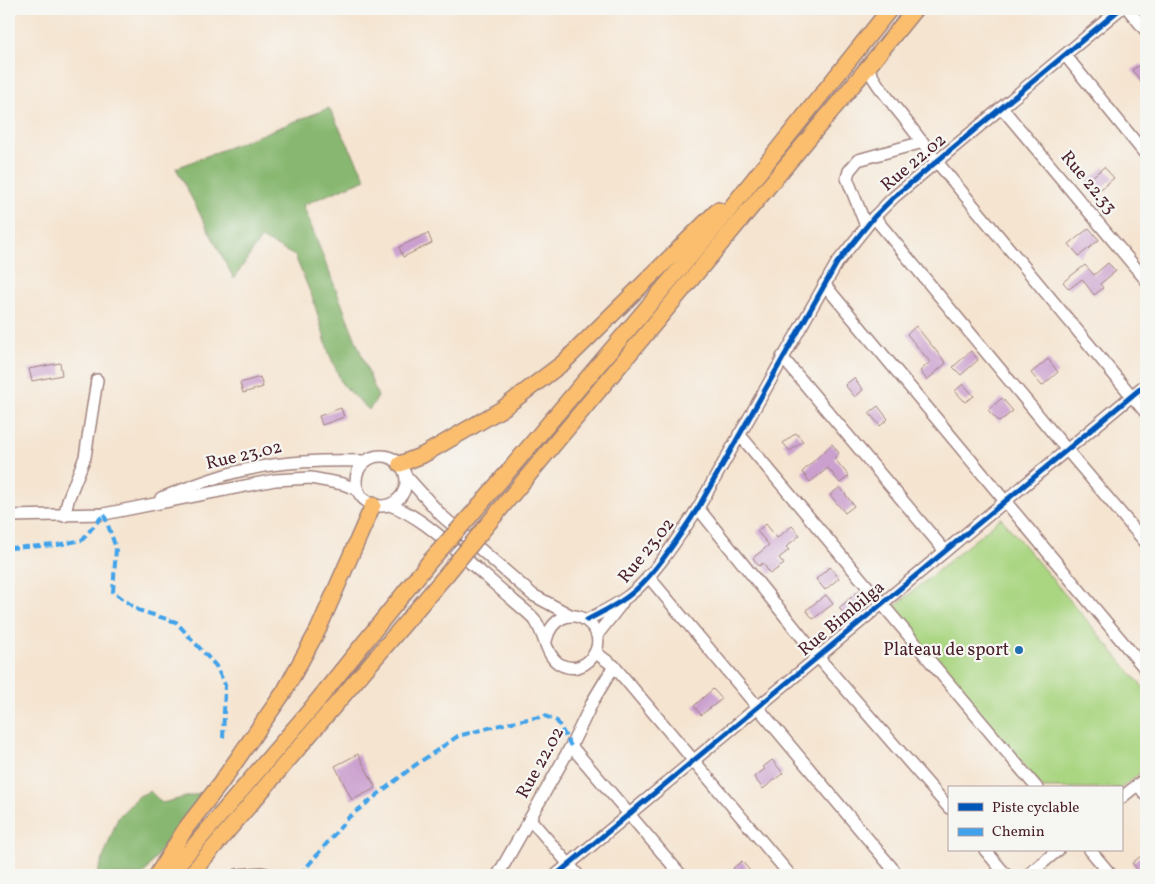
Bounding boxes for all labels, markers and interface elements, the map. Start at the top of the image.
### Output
street label: Rue 22.02 [876,128,952,198]
street label: Rue 22.33 [1054,146,1122,220]
street label: Rue 23.02 [203,435,285,477]
street label: Rue 23.02 [613,513,681,589]
street label: Rue Bimbilga [793,575,891,663]
place label: Plateau de sport [883,638,1009,663]
marker: Plateau de sport [1013,644,1025,656]
street label: Rue 22.02 [511,723,571,803]
legend [948,786,1122,852]
text: Piste cyclable [992,798,1079,819]
text: Chemin [992,822,1045,843]

